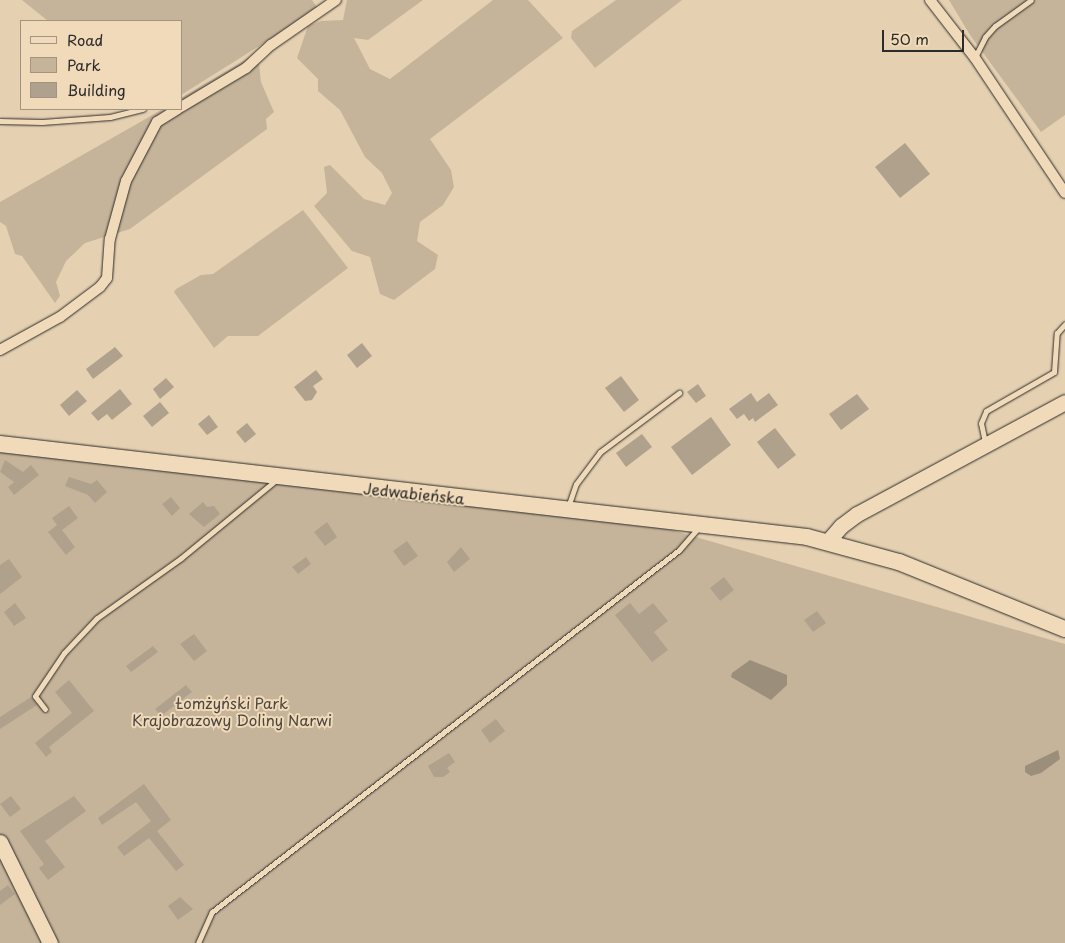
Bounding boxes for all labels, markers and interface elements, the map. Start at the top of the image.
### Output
legend [20,20,182,110]
scale bar [885,20,968,52]
text: 50 m [890,27,929,50]
text: Road [67,28,103,51]
text: Park [67,53,101,76]
text: Building [67,78,126,101]
street label: Jedwabieńska [363,479,465,507]
park label: Łomżyński Park Krajobrazowy Doliny Narwi [132,693,332,728]

